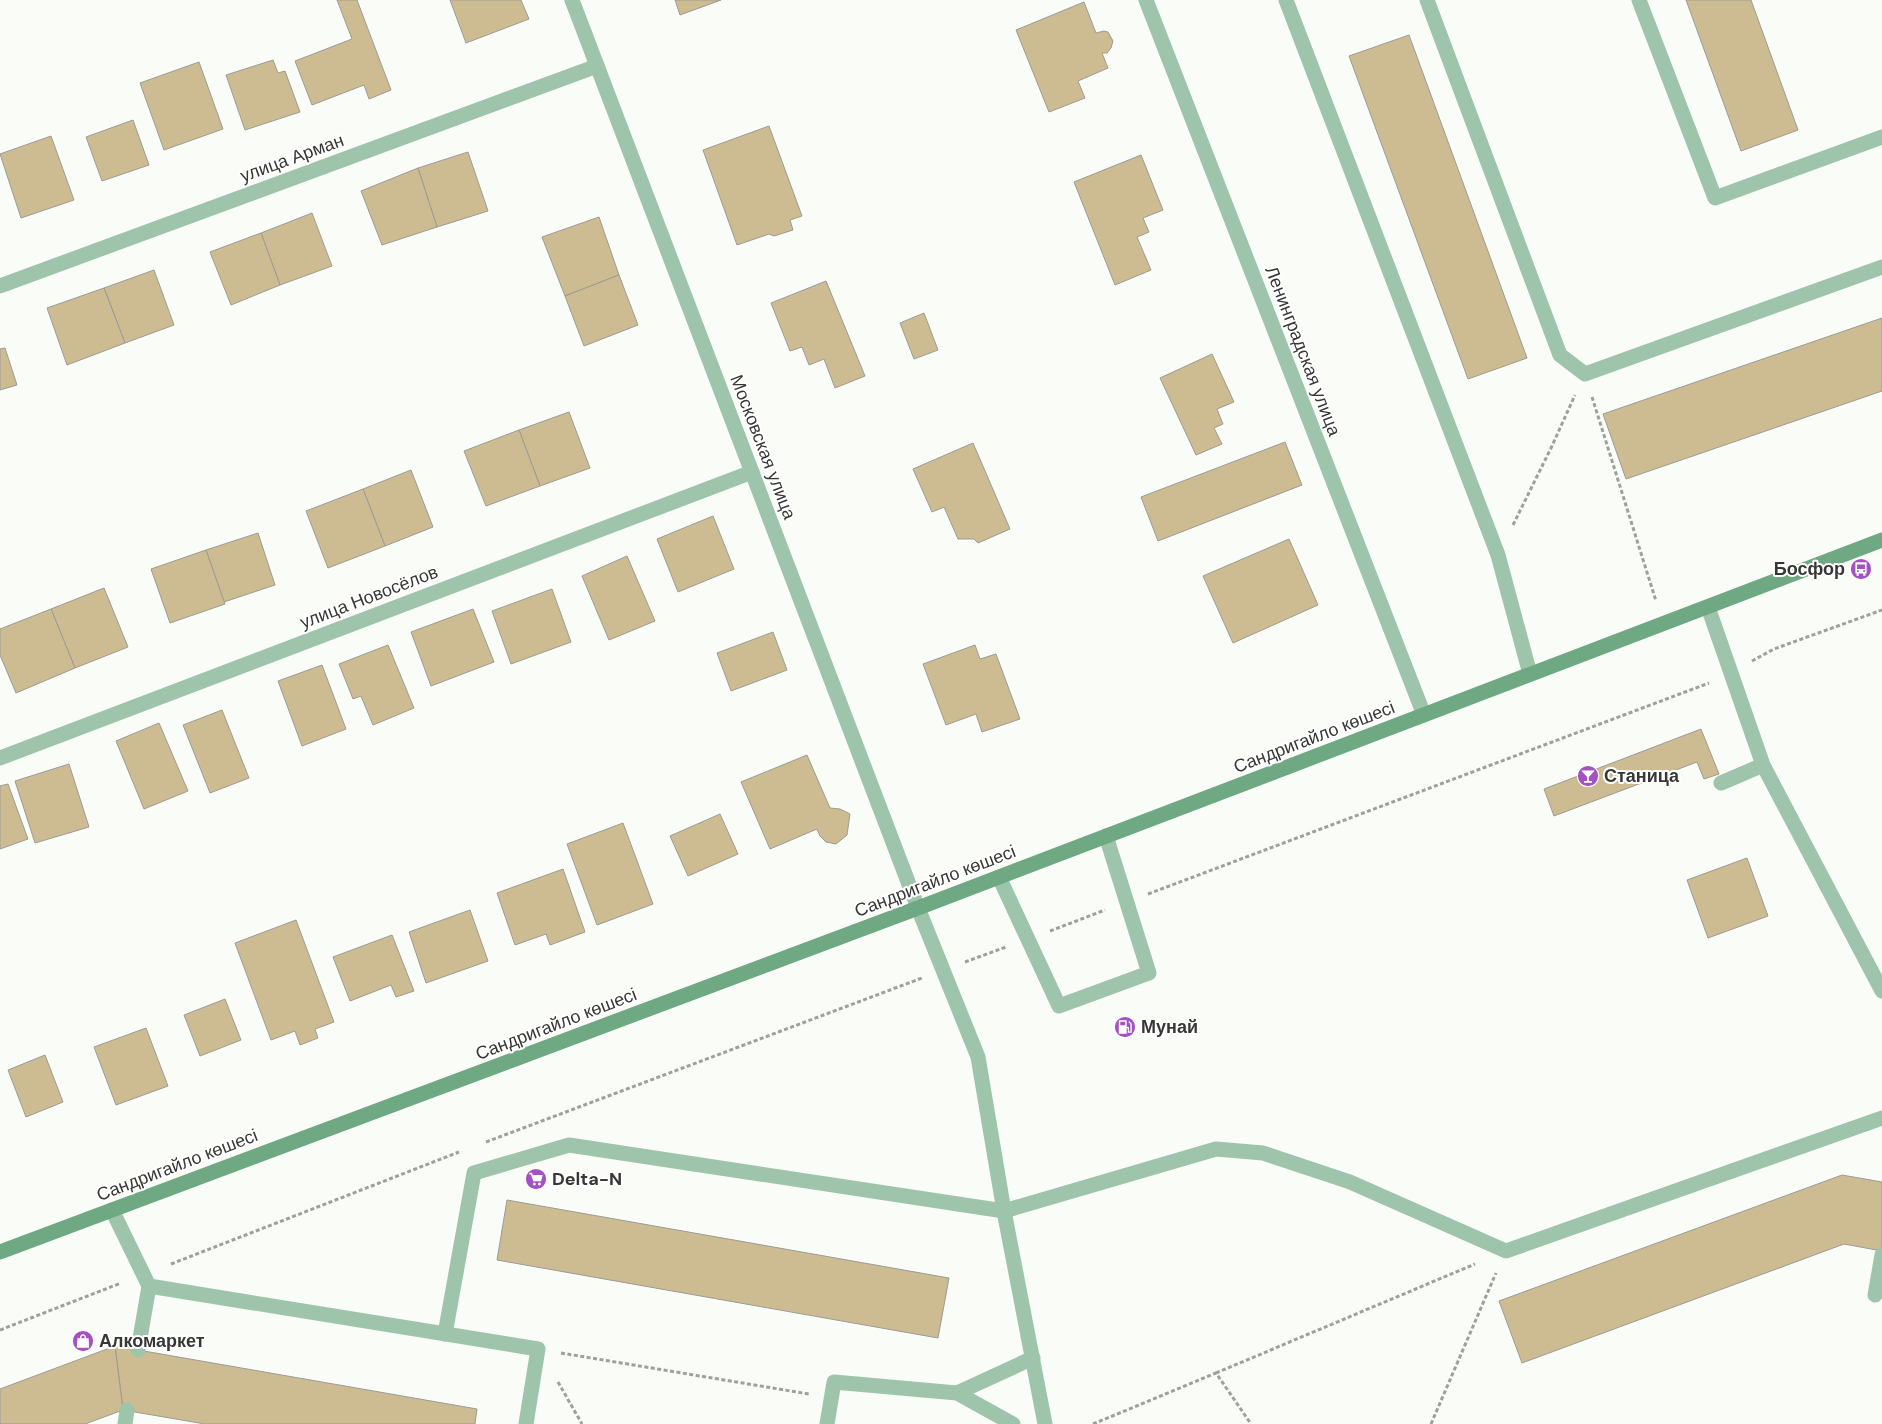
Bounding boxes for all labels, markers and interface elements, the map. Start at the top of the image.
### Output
street label: улица Арман [237,128,347,188]
street label: Ленинградская улица [1260,263,1347,440]
street label: Московская улица [724,371,802,524]
place label: Босфор [1774,557,1845,581]
bus stop icon: Босфор [1849,557,1873,581]
street label: улица Новосёлов [297,560,441,634]
street label: Сандригайло көшесі [1230,695,1398,779]
bar icon: Станица [1576,764,1600,788]
place label: Станица [1604,764,1680,788]
street label: Сандригайло көшесі [851,839,1019,923]
street label: Сандригайло көшесі [472,982,640,1066]
fuel station icon: Мунай [1113,1015,1137,1039]
place label: Мунай [1141,1015,1198,1039]
street label: Сандригайло көшесі [93,1123,261,1207]
supermarket icon: Delta-N [524,1167,548,1191]
place label: Delta-N [552,1167,622,1191]
shop icon: Алкомаркет [71,1329,95,1353]
place label: Алкомаркет [99,1329,205,1353]

